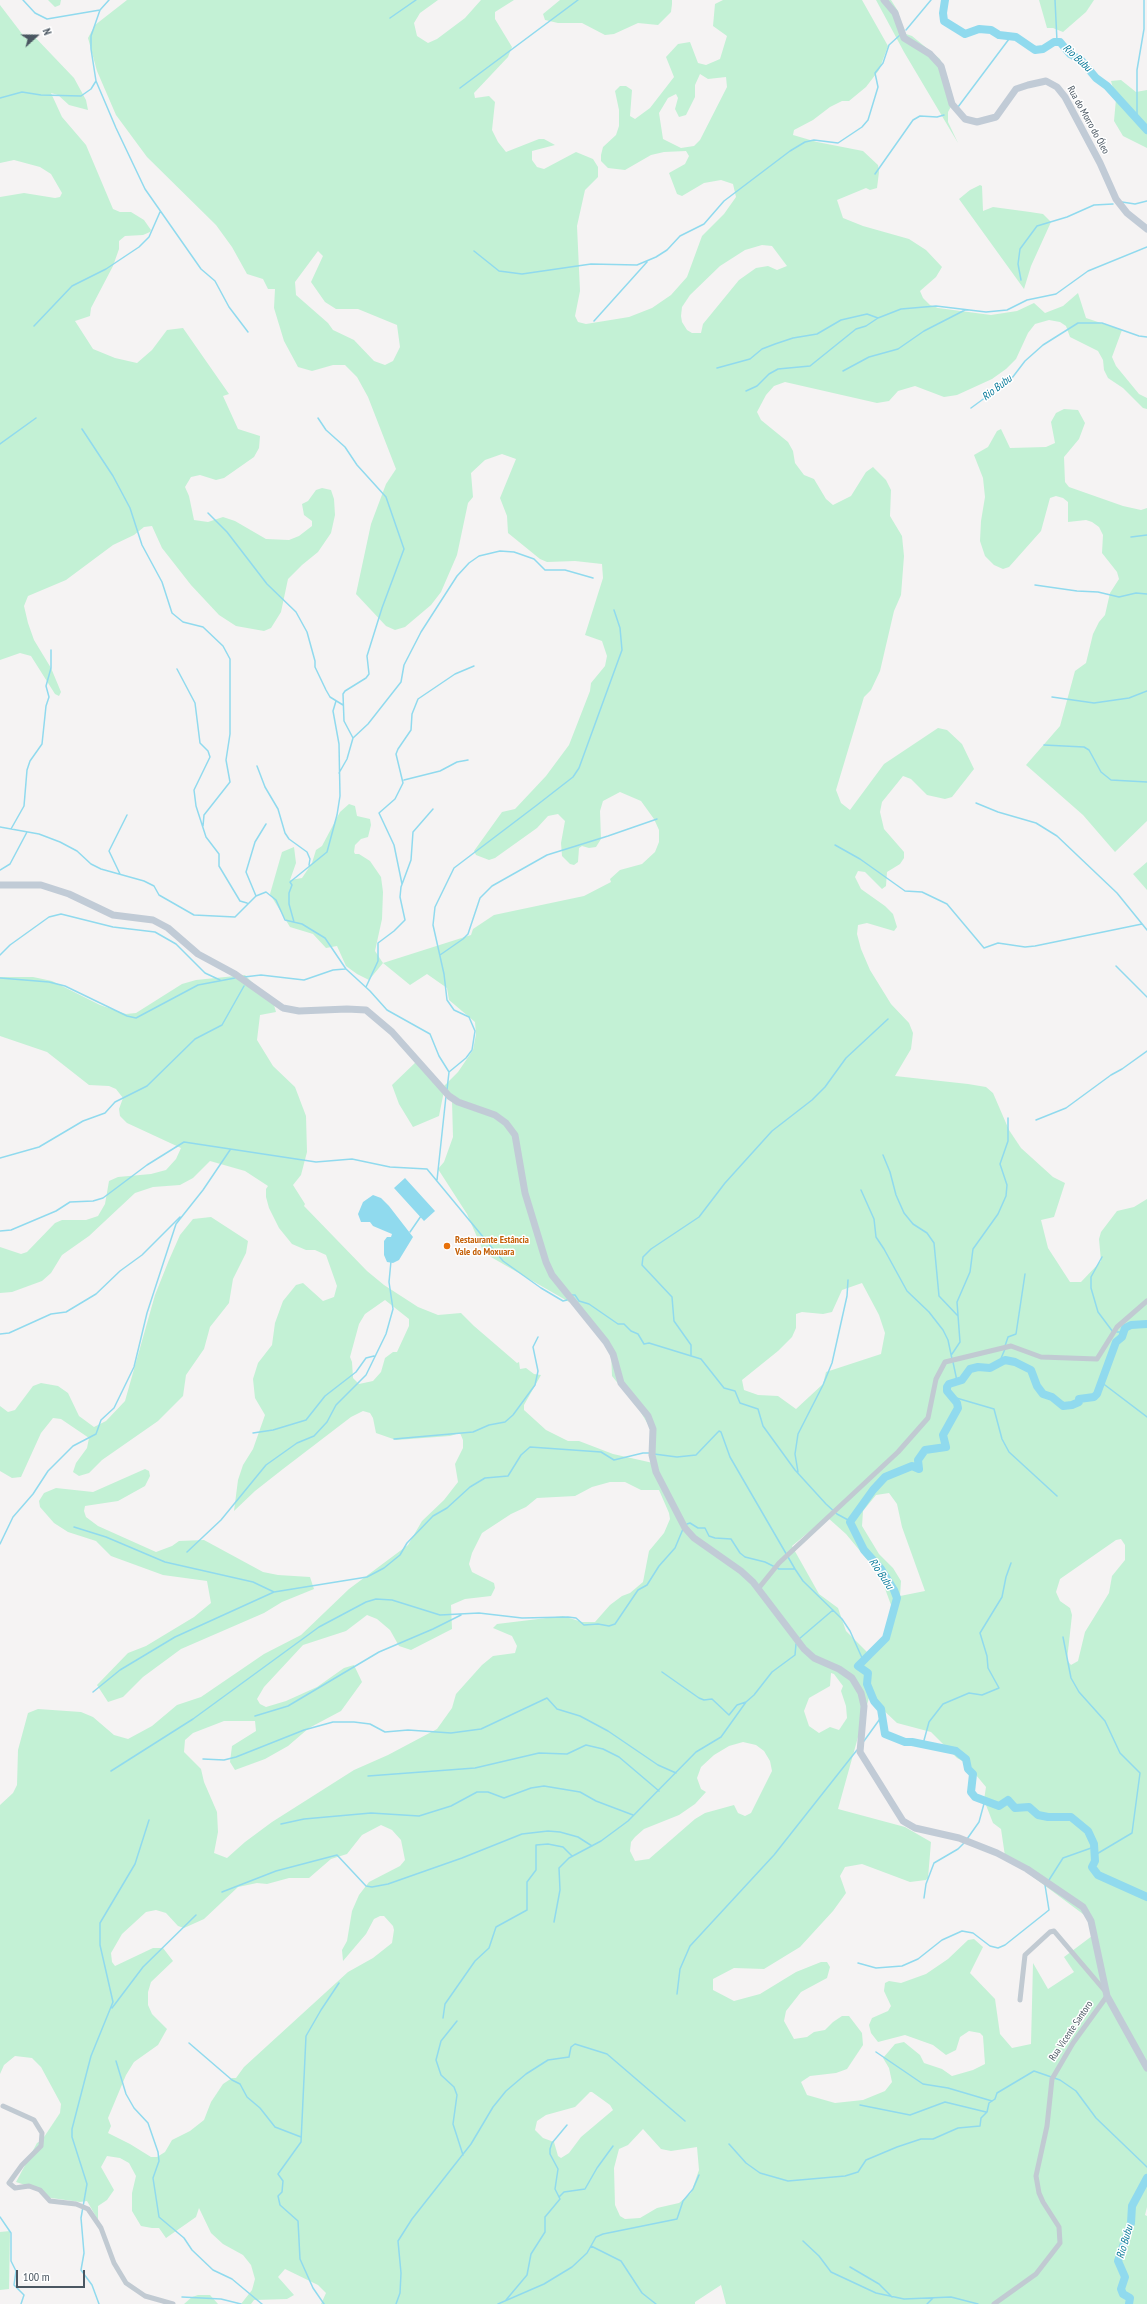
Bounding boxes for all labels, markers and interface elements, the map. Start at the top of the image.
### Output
north arrow [16,16,56,56]
text: N [40,26,55,37]
water label: Rio Bubu [1060,41,1094,75]
street label: Rua do Morro do Óleo [1064,84,1112,156]
water label: Rio Bubu [979,372,1015,404]
place label: Restaurante Estância Vale do Moxuara [455,1234,529,1258]
marker: Restaurante Estância Vale do Moxuara [442,1241,452,1251]
water label: Rio Bubu [866,1556,896,1592]
street label: Rua Vicente Santoro [1047,1999,1095,2063]
water label: Rio Bubu [1114,2224,1136,2260]
scale bar [18,2262,87,2288]
text: 100 m [23,2269,50,2284]

